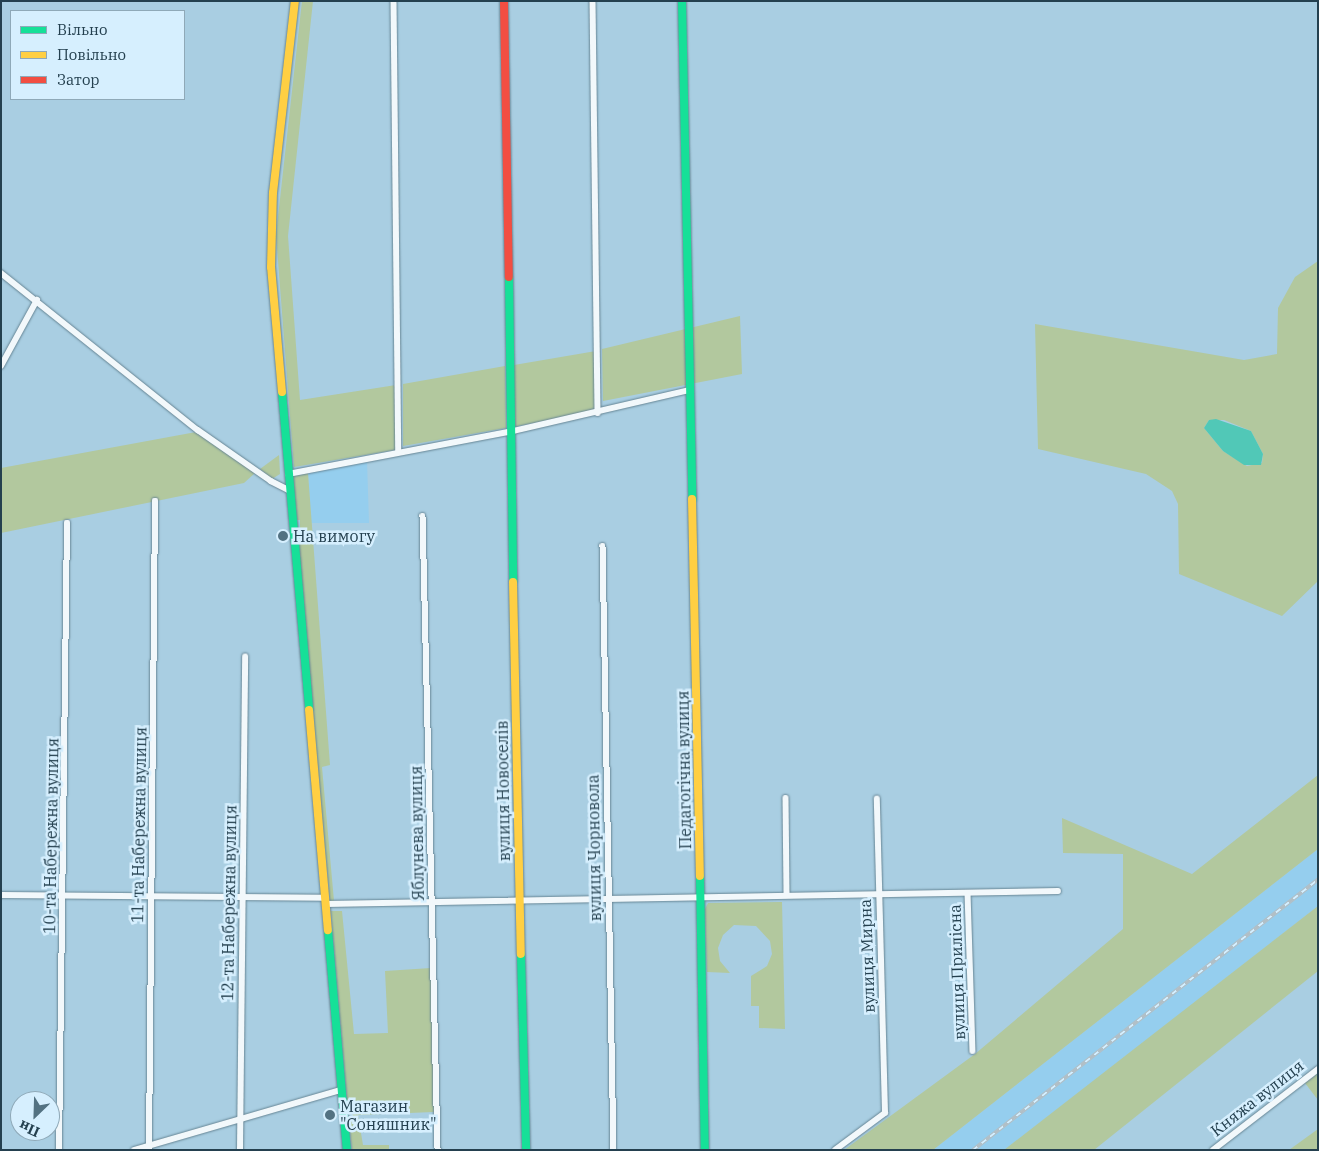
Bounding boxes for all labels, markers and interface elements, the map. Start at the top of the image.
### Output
legend [10,10,185,100]
text: Вільно [57,20,107,39]
text: Повільно [57,45,126,64]
text: Затор [57,70,100,89]
place label: На вимогу [293,526,375,546]
marker: На вимогу [277,530,289,542]
street label: Педагогічна вулиця [673,691,695,849]
street label: вулиця Новоселів [492,720,514,862]
street label: 11-та Набережна вулиця [128,727,150,923]
street label: 10-та Набережна вулиця [40,738,62,934]
street label: Яблунева вулиця [406,765,428,901]
street label: вулиця Чорновола [583,774,605,922]
street label: 12-та Набережна вулиця [218,805,240,1001]
street label: вулиця Мирна [855,899,879,1013]
street label: вулиця Прилісна [945,904,969,1040]
street label: Княжа вулиця [1207,1056,1307,1140]
north arrow [10,1091,60,1141]
place label: Магазин "Соняшник" [340,1096,437,1134]
marker: Магазин "Соняшник" [324,1109,336,1121]
text: Пн [16,1116,43,1141]

